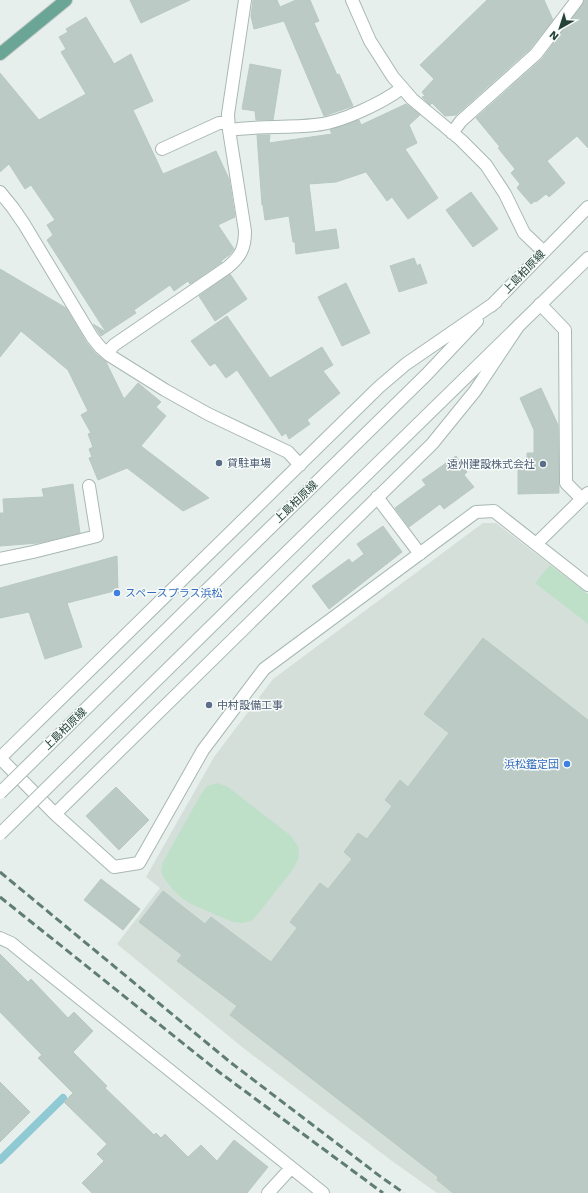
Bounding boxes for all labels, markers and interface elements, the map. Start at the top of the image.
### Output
north arrow [540,8,580,48]
text: N [547,28,561,43]
street label: 上島柏原線 [500,248,548,296]
place label: 貸駐車場 [227,457,271,470]
marker: 貸駐車場 [214,458,224,468]
place label: 遠州建設株式会社 [447,458,535,471]
marker: 遠州建設株式会社 [538,459,548,469]
street label: 上島柏原線 [272,478,320,526]
place label: スペースプラス浜松 [125,587,222,600]
marker: スペースプラス浜松 [112,588,122,598]
place label: 中村設備工事 [217,699,283,712]
marker: 中村設備工事 [204,700,214,710]
street label: 上島柏原線 [41,705,89,753]
place label: 浜松鑑定団 [504,758,559,771]
marker: 浜松鑑定団 [562,759,572,769]

